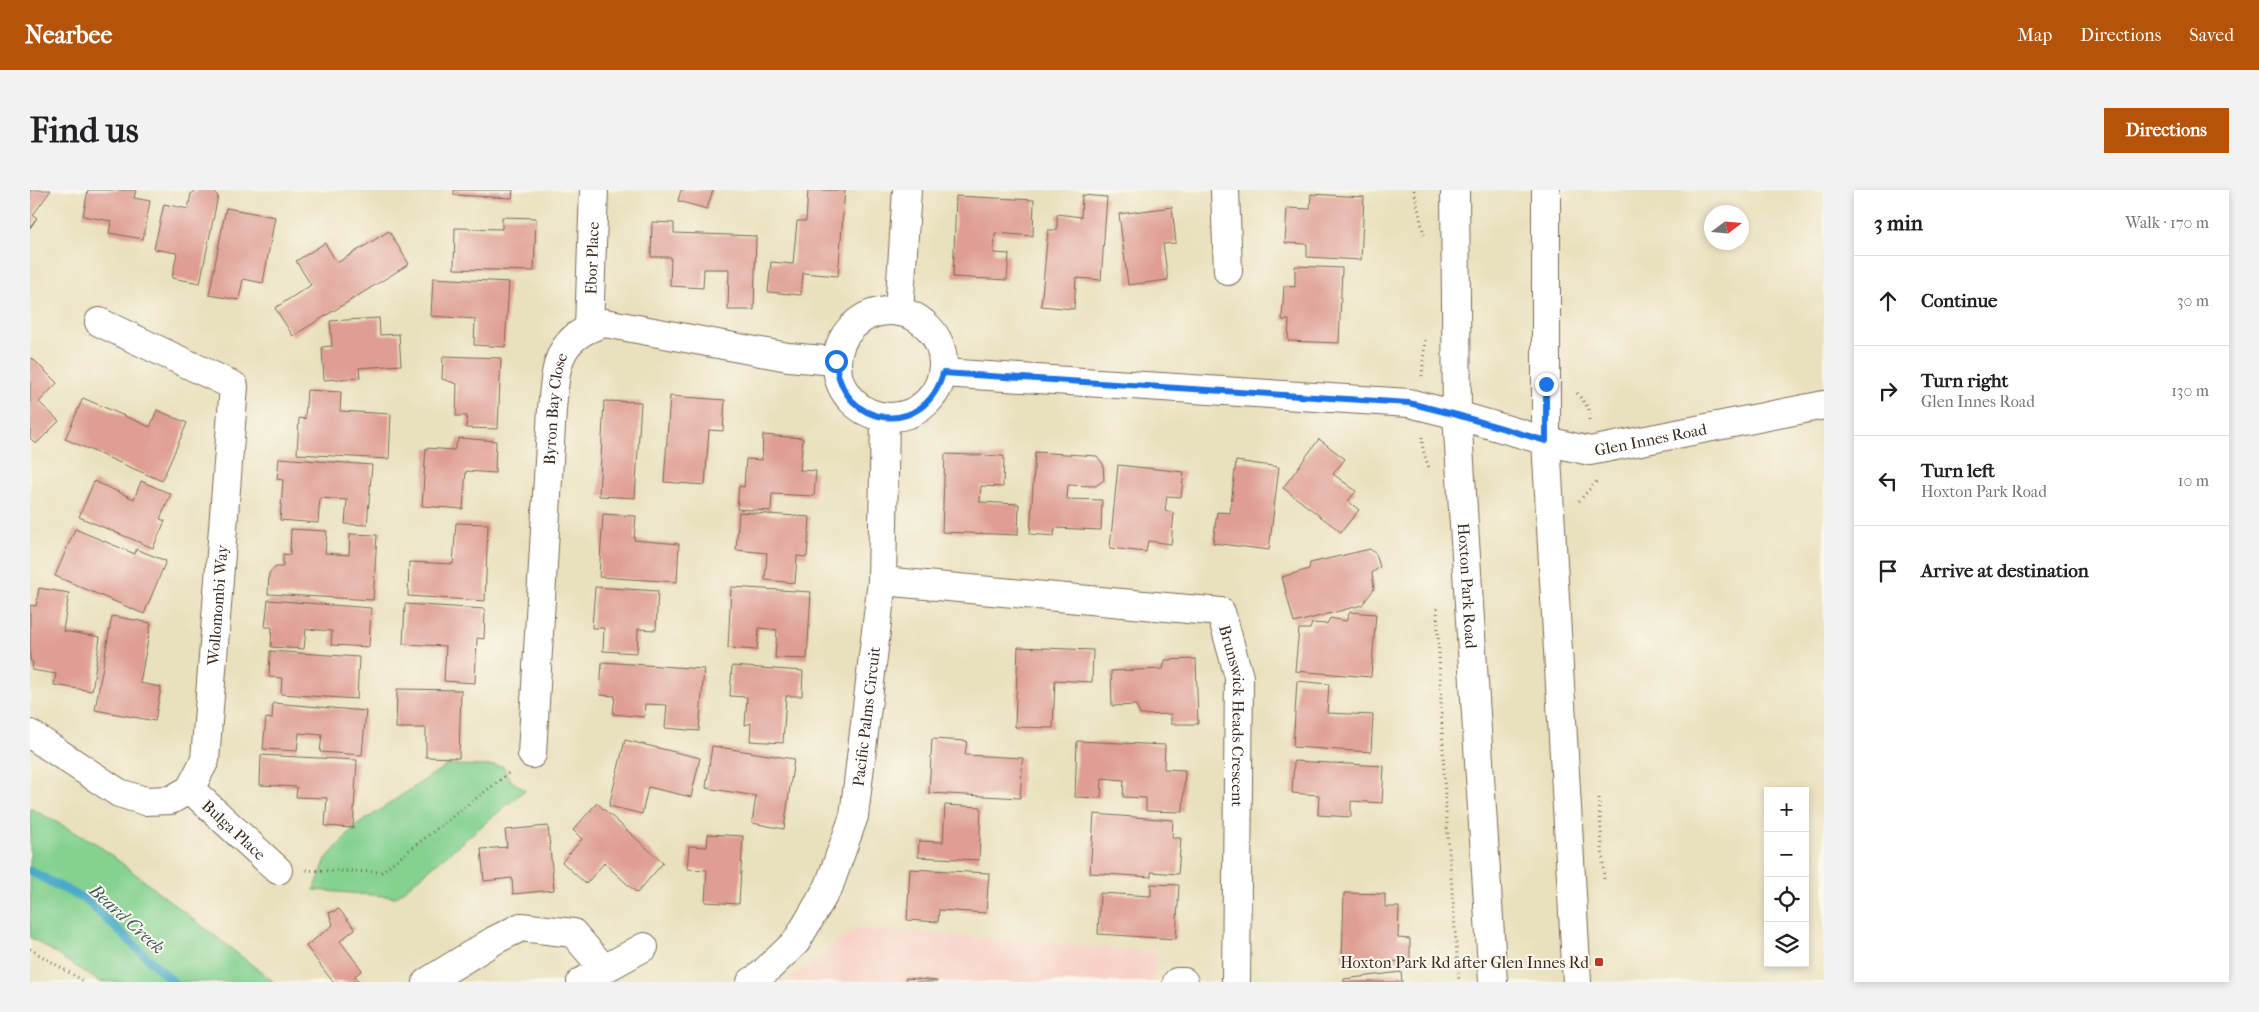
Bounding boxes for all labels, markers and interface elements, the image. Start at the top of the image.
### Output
text: Nearbee [25,21,112,49]
text: Map [2018,25,2052,46]
text: Directions [2080,25,2161,46]
text: Saved [2189,25,2234,46]
button: Directions [2104,108,2229,153]
text: Find us [30,110,139,151]
north arrow [1704,205,1749,250]
text: 3 min [1874,211,1923,235]
text: Walk · 170 m [2125,213,2209,232]
street label: Ebor Place [581,221,603,295]
icon: ahead [1874,287,1902,315]
text: Continue [1921,290,1997,312]
text: 30 m [2177,291,2209,310]
street label: Byron Bay Close [540,350,571,466]
route start [825,350,848,373]
text: Turn right [1921,370,2008,392]
route end [1535,373,1558,396]
icon: right [1874,377,1902,405]
text: 130 m [2171,381,2209,400]
text: Glen Innes Road [1921,392,2035,411]
street label: Glen Innes Road [1593,419,1709,460]
text: Turn left [1921,460,1995,482]
icon: left [1874,467,1902,495]
text: 10 m [2178,471,2209,490]
text: Hoxton Park Road [1921,482,2047,501]
street label: Hoxton Park Road [1454,522,1481,649]
street label: Wollomombi Way [203,544,232,667]
icon: arrive [1874,557,1902,585]
text: Arrive at destination [1921,560,2089,582]
street label: Brunswick Heads Crescent [1215,623,1248,807]
street label: Pacific Palms Circuit [849,645,884,787]
map controls [1764,787,1809,967]
button: + [1764,787,1809,832]
street label: Bulga Place [198,796,270,864]
button: − [1764,832,1809,877]
button: locate [1764,877,1809,922]
water label: Beard Creek [84,880,169,959]
button: layers [1764,922,1809,967]
place label: Hoxton Park Rd after Glen Innes Rd [1340,953,1589,972]
marker: Hoxton Park Rd after Glen Innes Rd [1593,956,1605,968]

